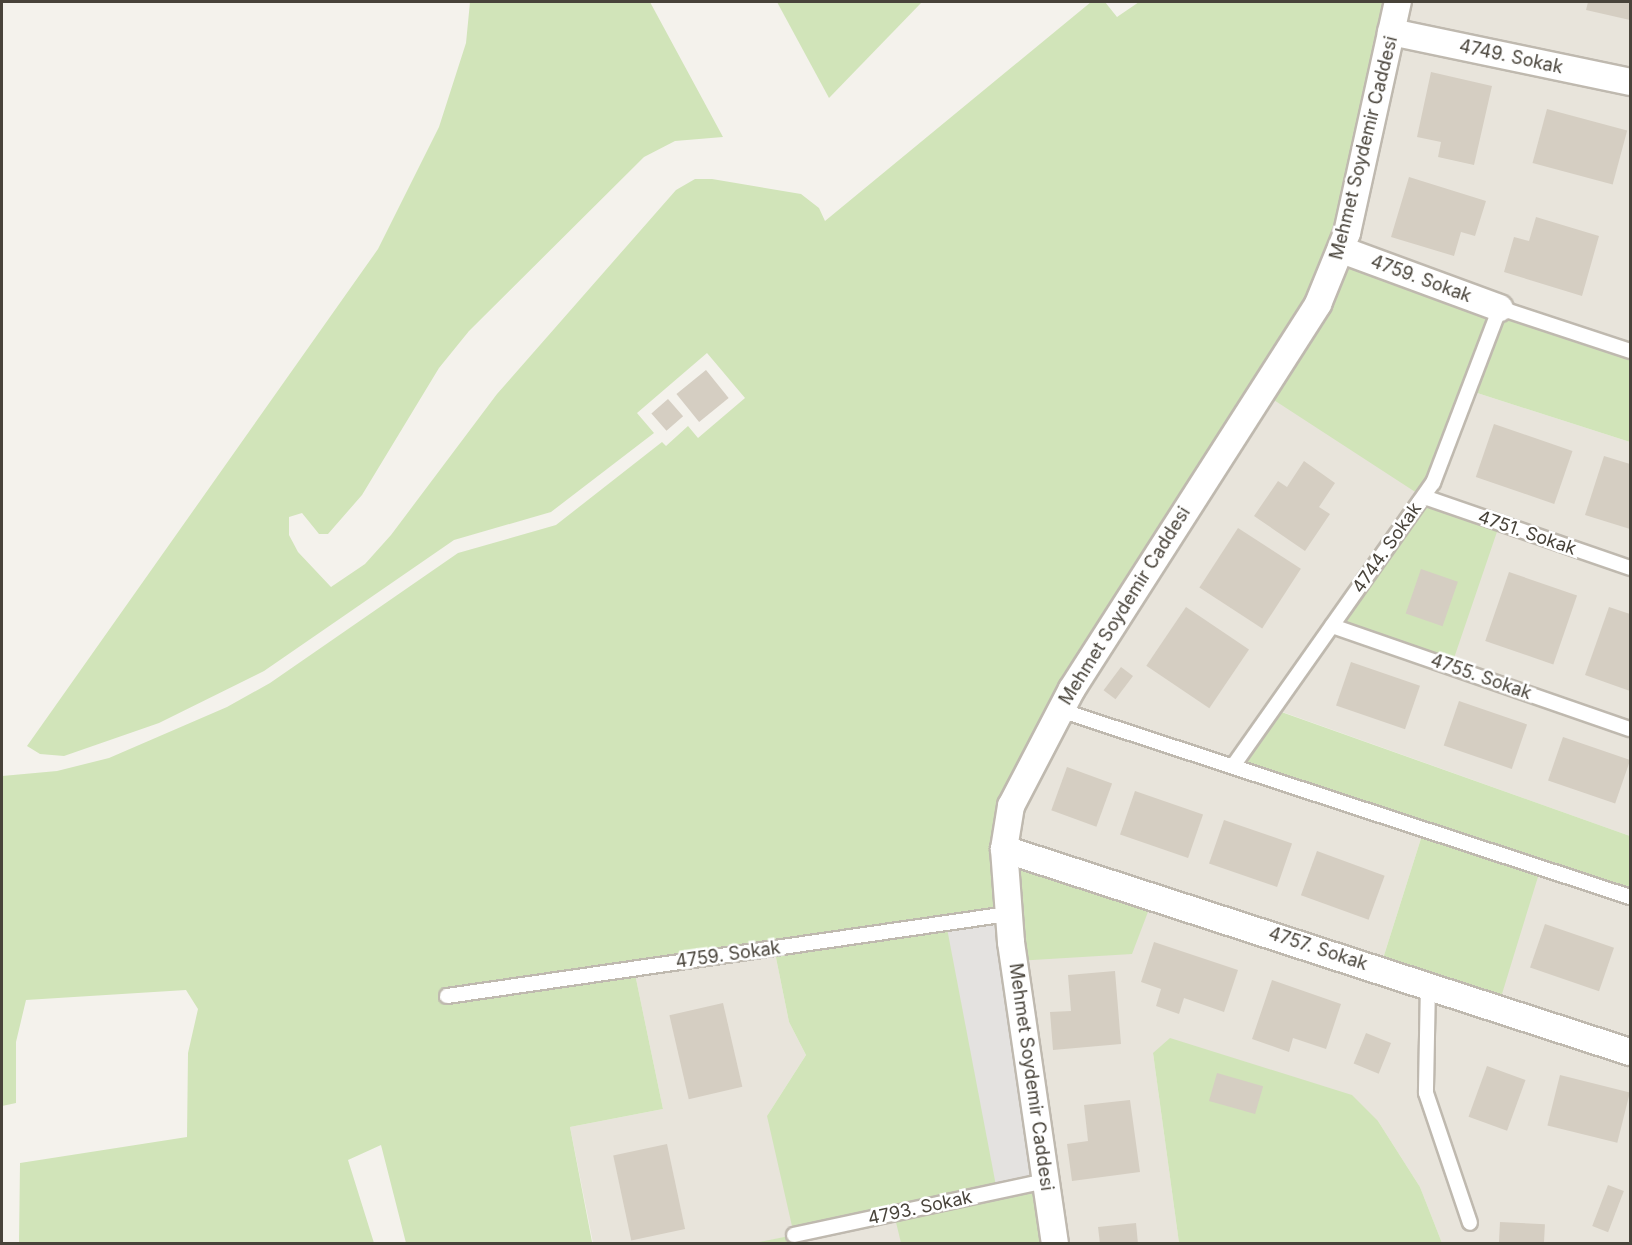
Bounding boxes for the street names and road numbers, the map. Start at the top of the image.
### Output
street label: Mehmet Soydemir Caddesi [1326,34,1402,262]
street label: 4749. Sokak [1457,35,1565,79]
street label: 4759. Sokak [1368,251,1474,307]
street label: 4744. Sokak [1348,498,1426,598]
street label: Mehmet Soydemir Caddesi [1055,503,1195,709]
street label: 4751. Sokak [1475,506,1579,560]
street label: 4755. Sokak [1428,650,1534,704]
street label: 4757. Sokak [1266,923,1370,975]
street label: 4759. Sokak [674,937,782,973]
street label: Mehmet Soydemir Caddesi [1004,962,1058,1192]
street label: 4793. Sokak [866,1186,974,1230]

